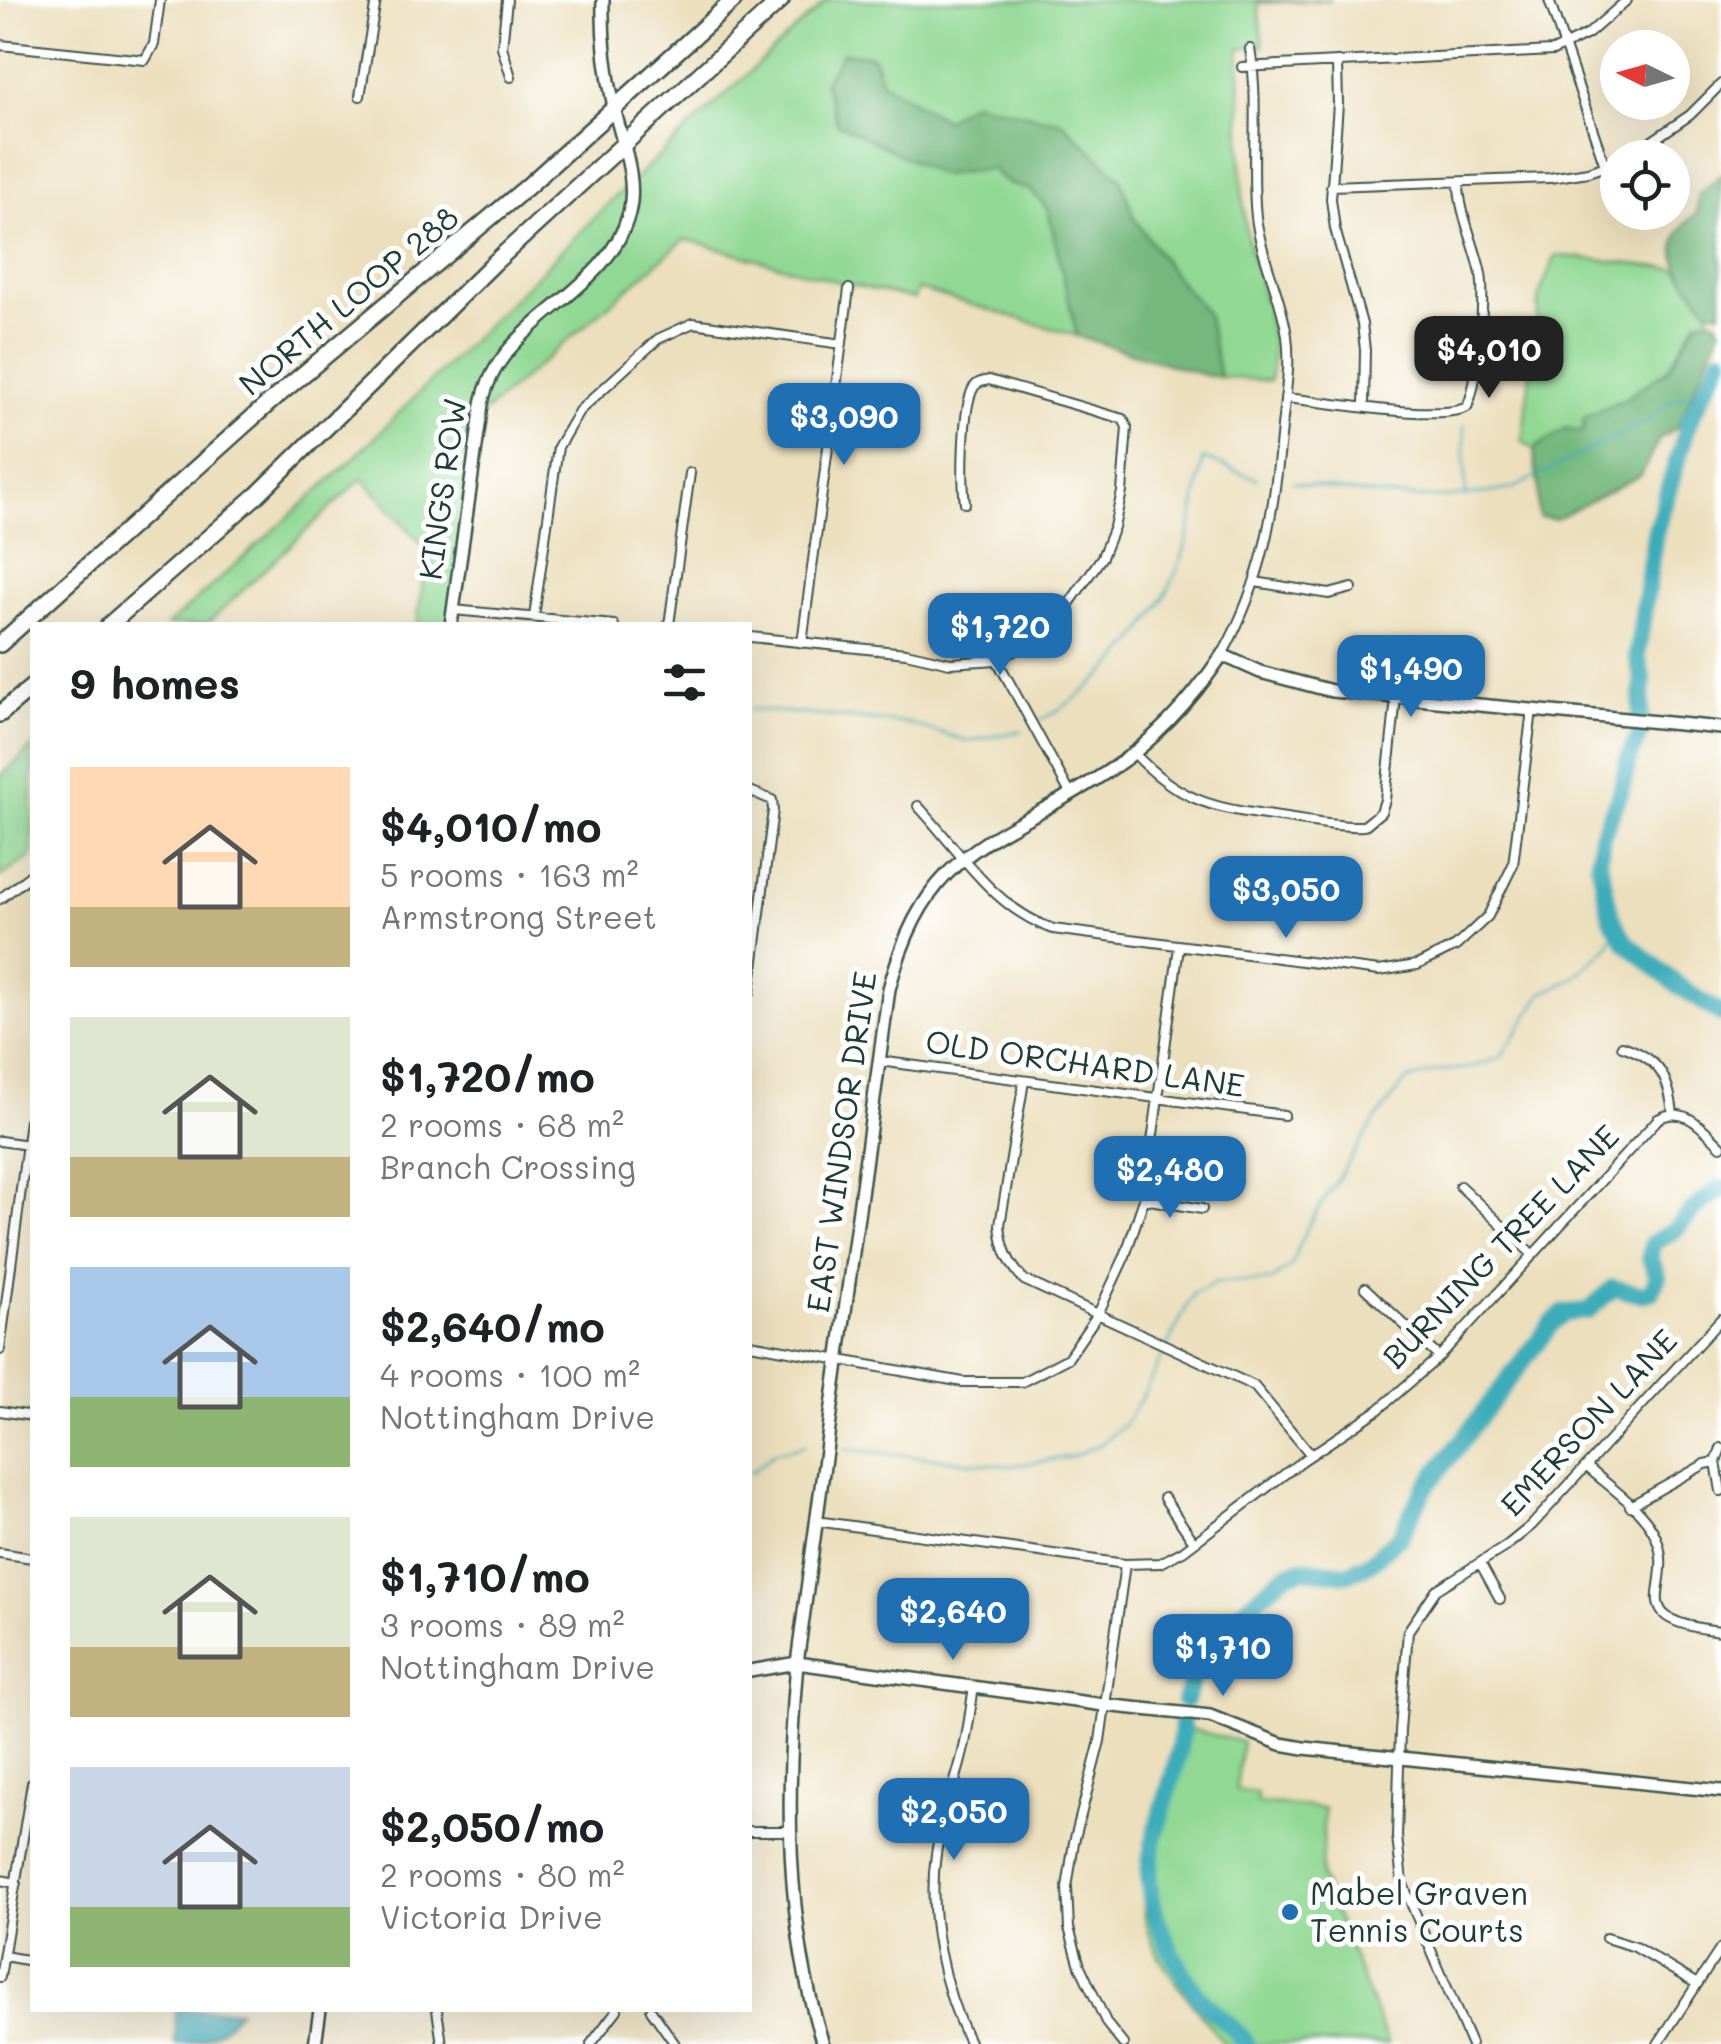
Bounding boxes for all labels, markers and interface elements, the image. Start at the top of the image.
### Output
north arrow [1600,30,1690,120]
map controls [1600,30,1690,230]
button: locate [1600,140,1690,230]
street label: NORTH LOOP 288 [229,195,466,404]
pin: $4,010 [1408,316,1570,401]
text: $4,010 [1436,327,1542,369]
pin: $3,090 [763,383,925,468]
text: $3,090 [789,394,899,436]
street label: KINGS ROW [407,395,475,582]
pin: $1,720 [919,593,1081,678]
text: $1,720 [950,604,1050,646]
pin: $1,490 [1330,635,1492,720]
text: $1,490 [1359,646,1463,688]
text: 9 homes [70,655,240,710]
icon: filters [657,655,712,710]
text: $4,010/mo [380,798,601,853]
icon: home [150,807,270,927]
text: 5 rooms · 163 m² [380,853,639,895]
pin: $3,050 [1205,856,1367,941]
text: $3,050 [1232,867,1340,909]
text: Armstrong Street [380,895,657,937]
street label: EAST WINDSOR DRIVE [795,969,885,1315]
street label: OLD ORCHARD LANE [923,1019,1248,1105]
text: $1,720/mo [380,1048,595,1103]
icon: home [150,1057,270,1177]
text: 2 rooms · 68 m² [380,1103,624,1145]
street label: BURNING TREE LANE [1372,1115,1627,1376]
pin: $2,480 [1089,1136,1251,1221]
text: Branch Crossing [380,1145,636,1187]
text: $2,480 [1116,1147,1224,1189]
text: $2,640/mo [380,1298,605,1353]
icon: home [150,1307,270,1427]
street label: EMERSON LANE [1490,1319,1685,1524]
text: 4 rooms · 100 m² [380,1353,640,1395]
text: Nottingham Drive [380,1395,655,1437]
text: $1,710/mo [380,1548,590,1603]
icon: home [150,1557,270,1677]
pin: $2,640 [872,1578,1034,1663]
text: $2,640 [899,1589,1007,1631]
text: 3 rooms · 89 m² [380,1603,625,1645]
pin: $1,710 [1142,1614,1304,1699]
text: $1,710 [1175,1625,1271,1667]
text: Nottingham Drive [380,1645,655,1687]
pin: $2,050 [873,1778,1035,1863]
text: $2,050 [900,1789,1008,1831]
text: $2,050/mo [380,1798,604,1853]
icon: home [150,1807,270,1927]
text: 2 rooms · 80 m² [380,1853,625,1895]
place label: Mabel Graven Tennis Courts [1310,1871,1528,1950]
text: Victoria Drive [380,1895,603,1937]
marker: Mabel Graven Tennis Courts [1279,1901,1301,1923]

